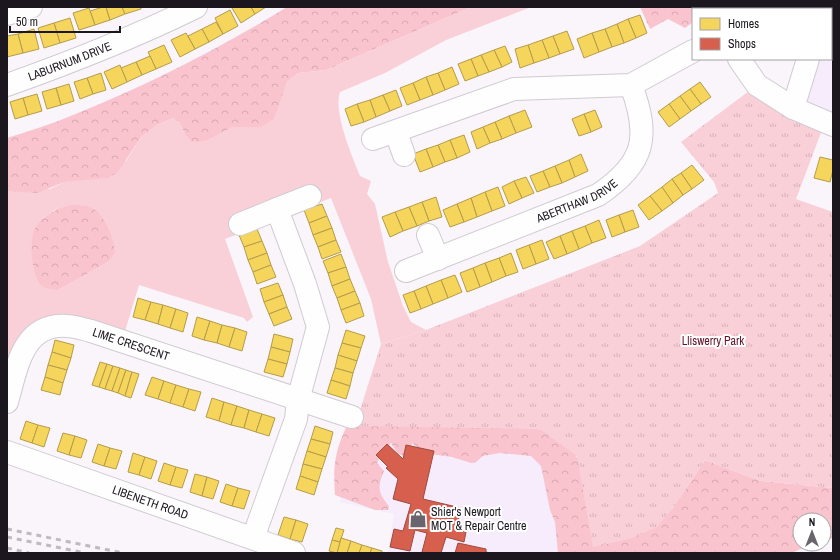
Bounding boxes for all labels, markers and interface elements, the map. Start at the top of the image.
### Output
scale bar [10,8,120,34]
legend [692,8,832,60]
text: 50 m [16,14,38,30]
text: Homes [728,16,759,32]
text: Shops [728,36,756,52]
street label: LABURNUM DRIVE [26,38,114,85]
street label: ABERTHAW DRIVE [533,175,621,227]
street label: LIME CRESCENT [91,324,171,365]
park label: Lliswerry Park [682,333,744,349]
street label: LIBENETH ROAD [110,482,190,523]
place label: Shier's Newport MOT & Repair Centre [431,504,527,534]
shop icon: Shier's Newport MOT & Repair Centre [408,509,428,529]
north arrow [792,512,832,552]
text: N [809,515,815,529]

